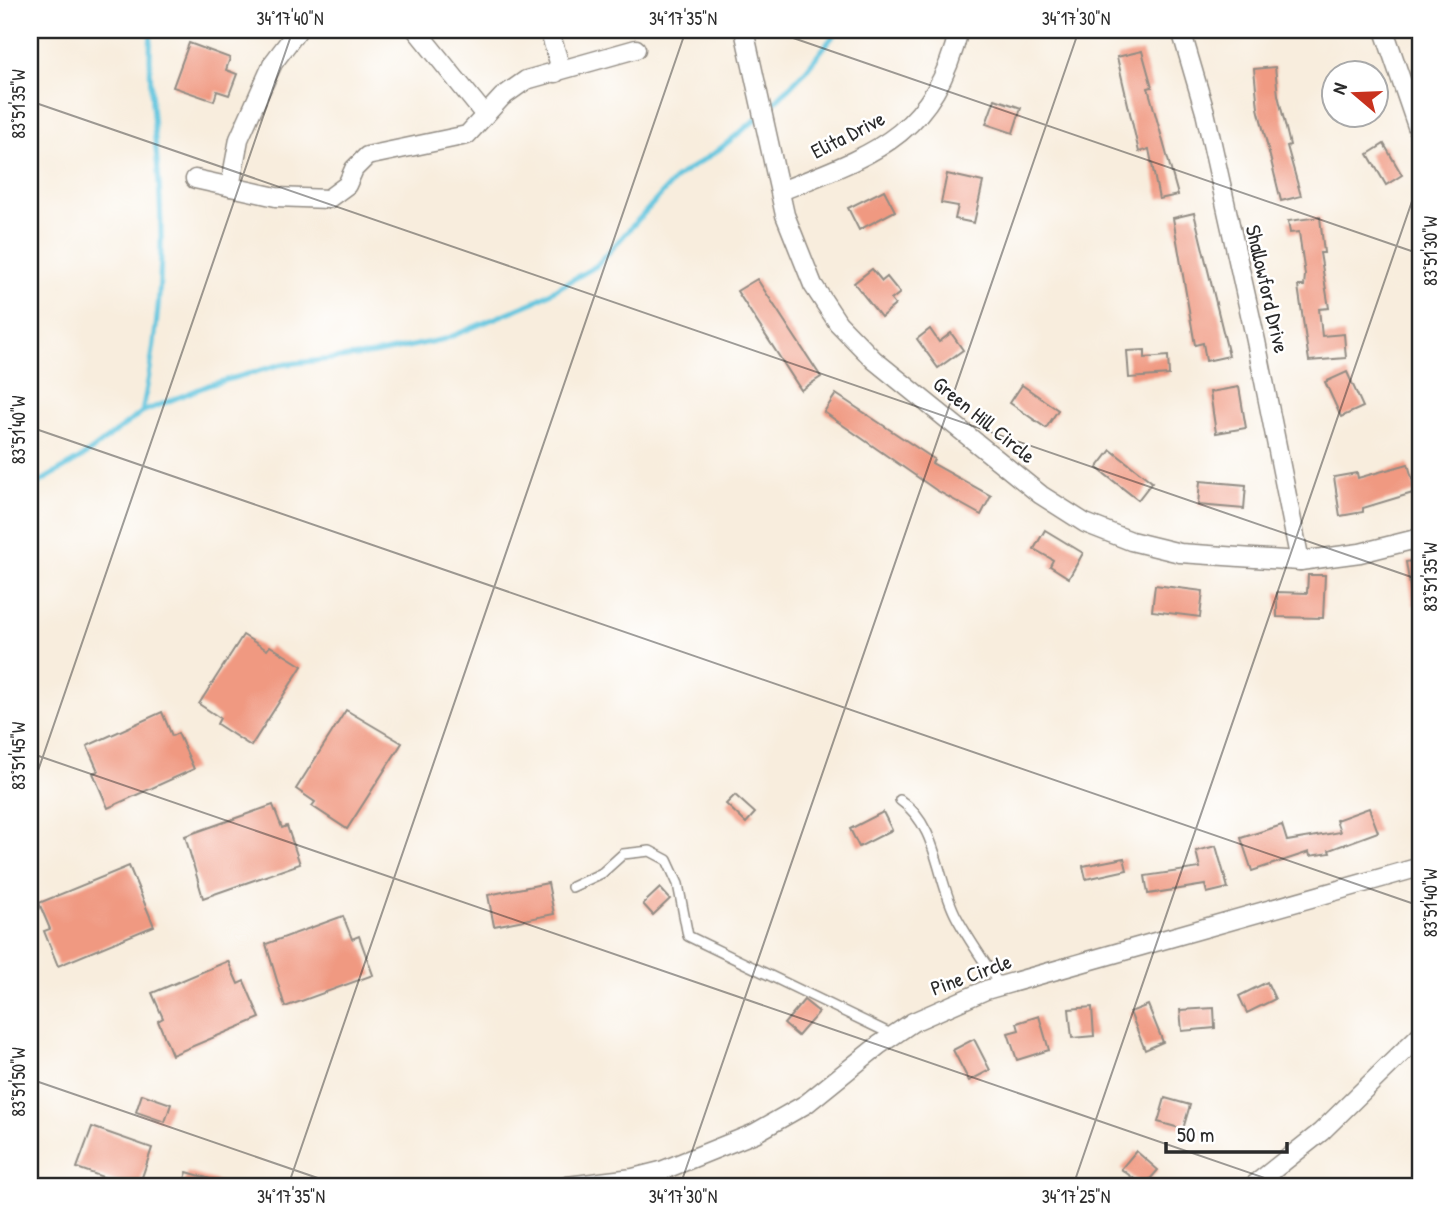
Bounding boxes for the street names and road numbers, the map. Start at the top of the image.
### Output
street label: Elita Drive [806,104,890,165]
street label: Shallowford Drive [1239,222,1296,356]
street label: Green Hill Circle [927,369,1042,470]
street label: Pine Circle [926,947,1015,1002]

